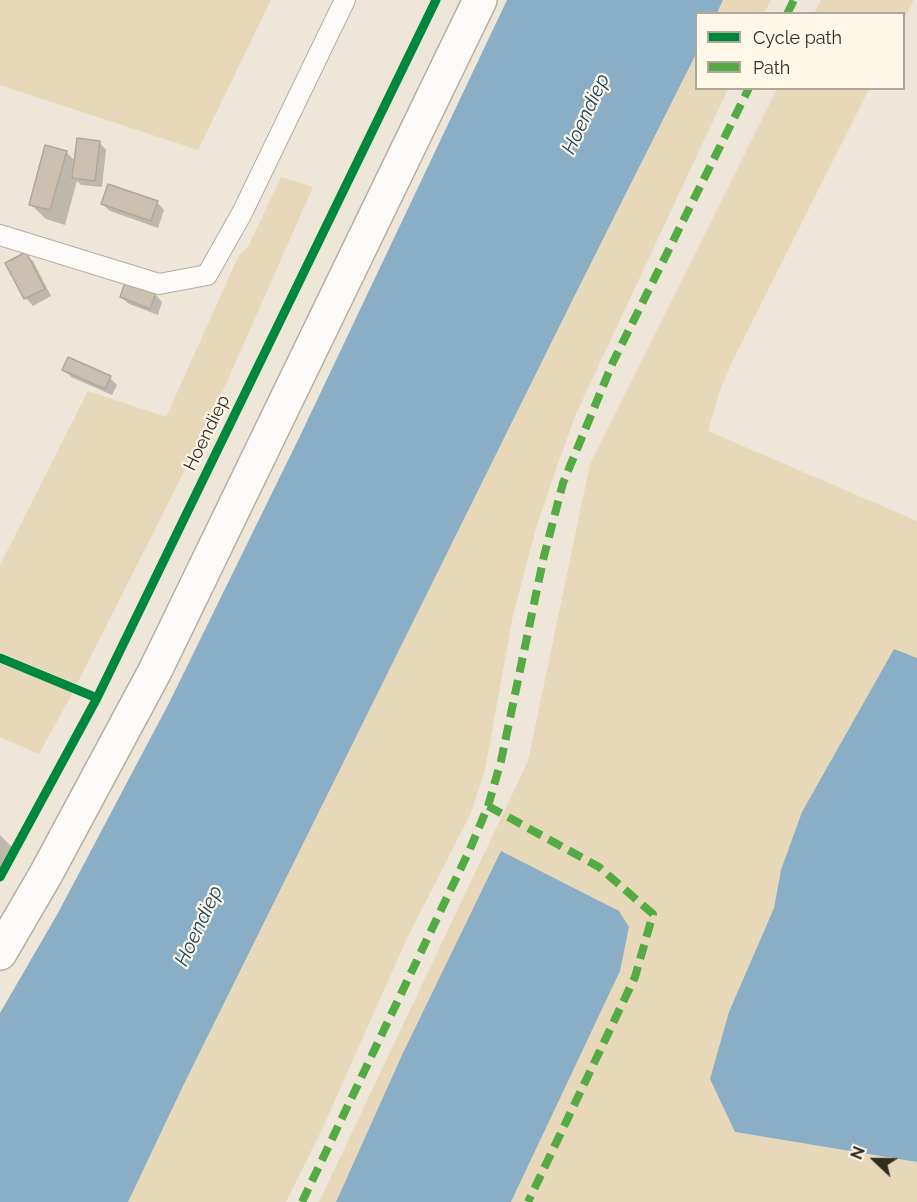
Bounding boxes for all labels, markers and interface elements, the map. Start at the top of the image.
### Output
legend [695,12,905,90]
text: Cycle path [753,27,842,48]
text: Path [753,57,790,78]
water label: Hoendiep [557,70,615,158]
street label: Hoendiep [179,392,235,474]
water label: Hoendiep [170,882,228,970]
north arrow [845,1130,905,1190]
text: N [847,1144,869,1162]

